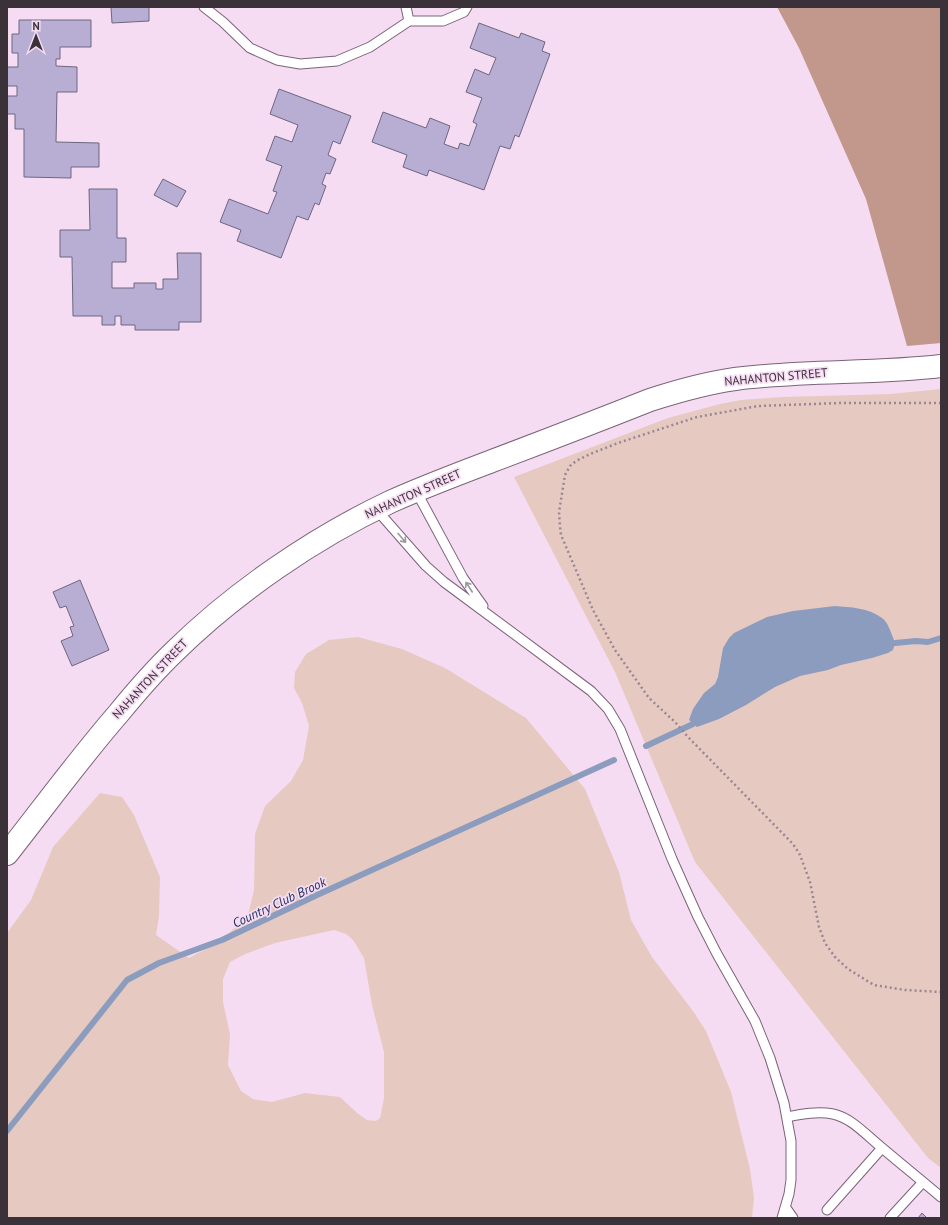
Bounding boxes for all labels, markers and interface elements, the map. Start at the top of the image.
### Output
north arrow [16,16,56,56]
text: N [32,19,40,33]
street label: NAHANTON STREET [724,364,829,388]
street label: NAHANTON STREET [362,466,463,521]
one-way arrow [397,533,406,543]
one-way arrow [465,582,473,593]
street label: NAHANTON STREET [109,635,191,722]
water label: Country Club Brook [230,873,330,932]

